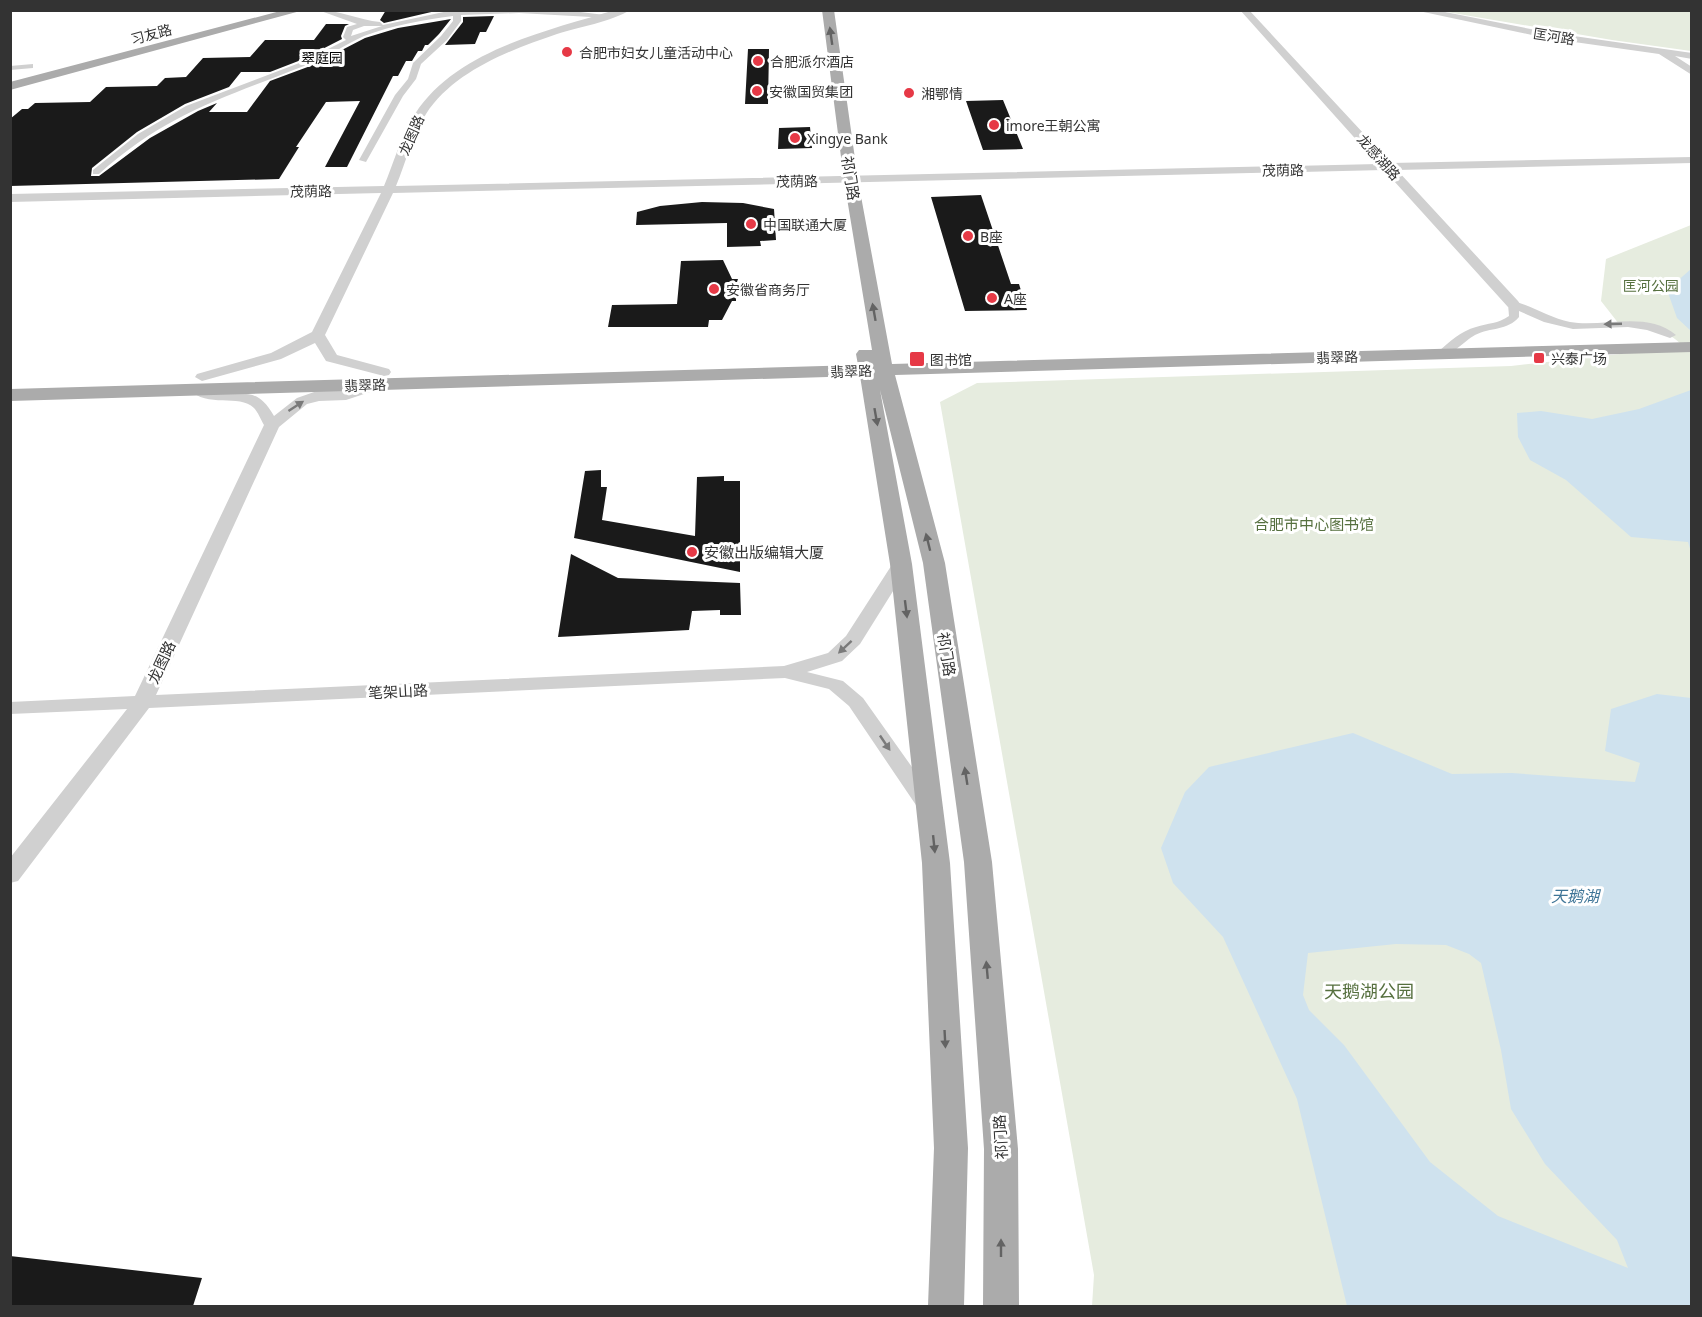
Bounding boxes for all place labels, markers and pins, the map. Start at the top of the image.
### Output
place label: 合肥市妇女儿童活动中心 [579,43,733,62]
marker: 合肥市妇女儿童活动中心 [560,45,574,59]
place label: 合肥派尔酒店 [770,52,854,71]
marker: 合肥派尔酒店 [751,54,765,68]
place label: 安徽国贸集团 [769,82,853,101]
marker: 安徽国贸集团 [750,84,764,98]
place label: 湘鄂情 [921,84,963,103]
marker: 湘鄂情 [902,86,916,100]
place label: imore王朝公寓 [1006,116,1101,135]
marker: imore王朝公寓 [987,118,1001,132]
place label: Xingye Bank [807,129,888,148]
marker: Xingye Bank [788,131,802,145]
place label: 中国联通大厦 [763,215,847,234]
marker: 中国联通大厦 [744,217,758,231]
place label: B座 [980,227,1003,246]
marker: B座 [961,229,975,243]
place label: 安徽省商务厅 [726,280,810,299]
marker: 安徽省商务厅 [707,282,721,296]
place label: A座 [1004,289,1027,308]
marker: A座 [985,291,999,305]
place label: 兴泰广场 [1551,349,1607,368]
marker: 图书馆 [908,350,926,368]
place label: 图书馆 [930,350,972,369]
marker: 兴泰广场 [1532,351,1546,365]
place label: 安徽出版编辑大厦 [704,542,824,562]
marker: 安徽出版编辑大厦 [685,545,699,559]

